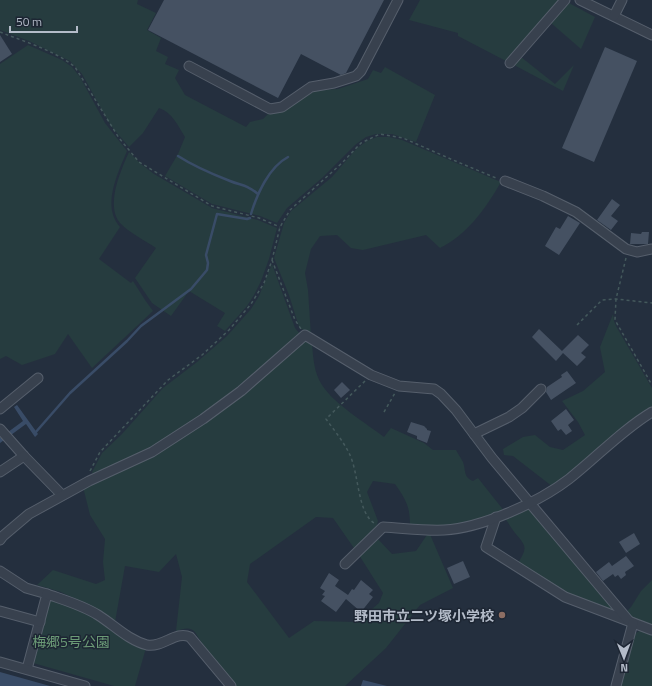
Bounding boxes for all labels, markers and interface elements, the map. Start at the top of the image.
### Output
scale bar [10,8,77,34]
text: 50 m [16,12,42,31]
place label: 野田市立二ツ塚小学校 [354,605,494,626]
marker: 野田市立二ツ塚小学校 [497,610,507,620]
park label: 梅郷5号公園 [32,631,110,652]
north arrow [604,638,644,678]
text: N [620,660,628,676]

